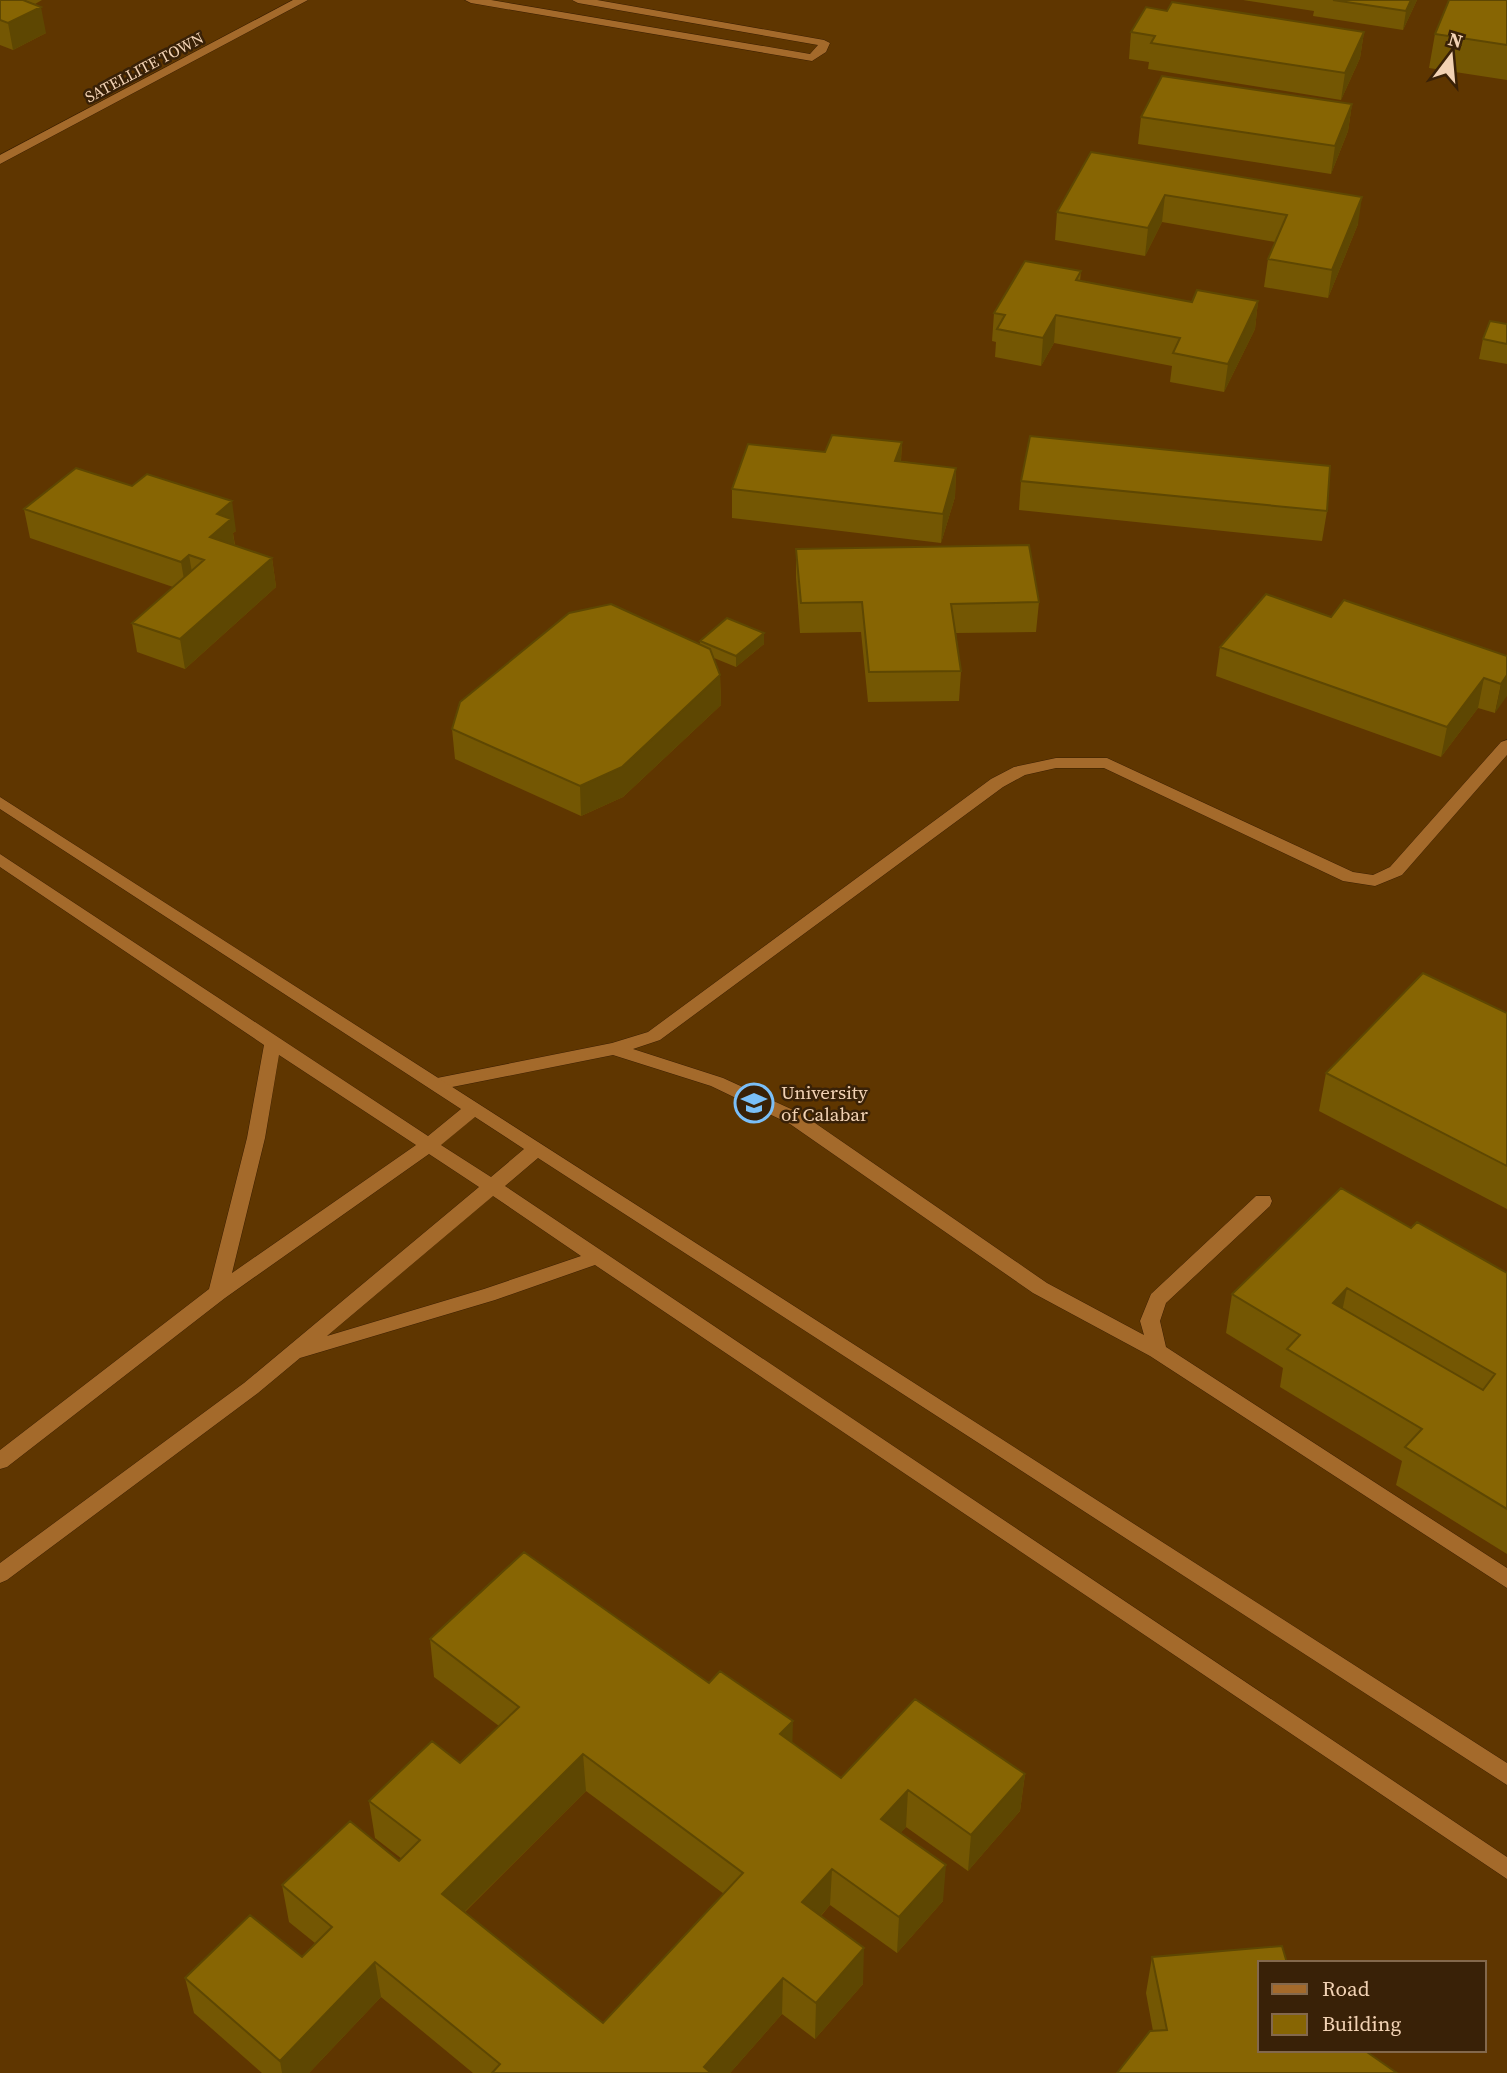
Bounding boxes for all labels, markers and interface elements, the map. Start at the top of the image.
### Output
north arrow [1416,21,1486,91]
text: N [1445,25,1466,54]
street label: SATELLITE TOWN [81,26,207,108]
place label: University of Calabar [781,1079,868,1127]
school or university icon: University of Calabar [733,1082,775,1124]
legend [1258,1961,1486,2052]
text: Road [1322,1974,1370,2003]
text: Building [1322,2009,1401,2038]

